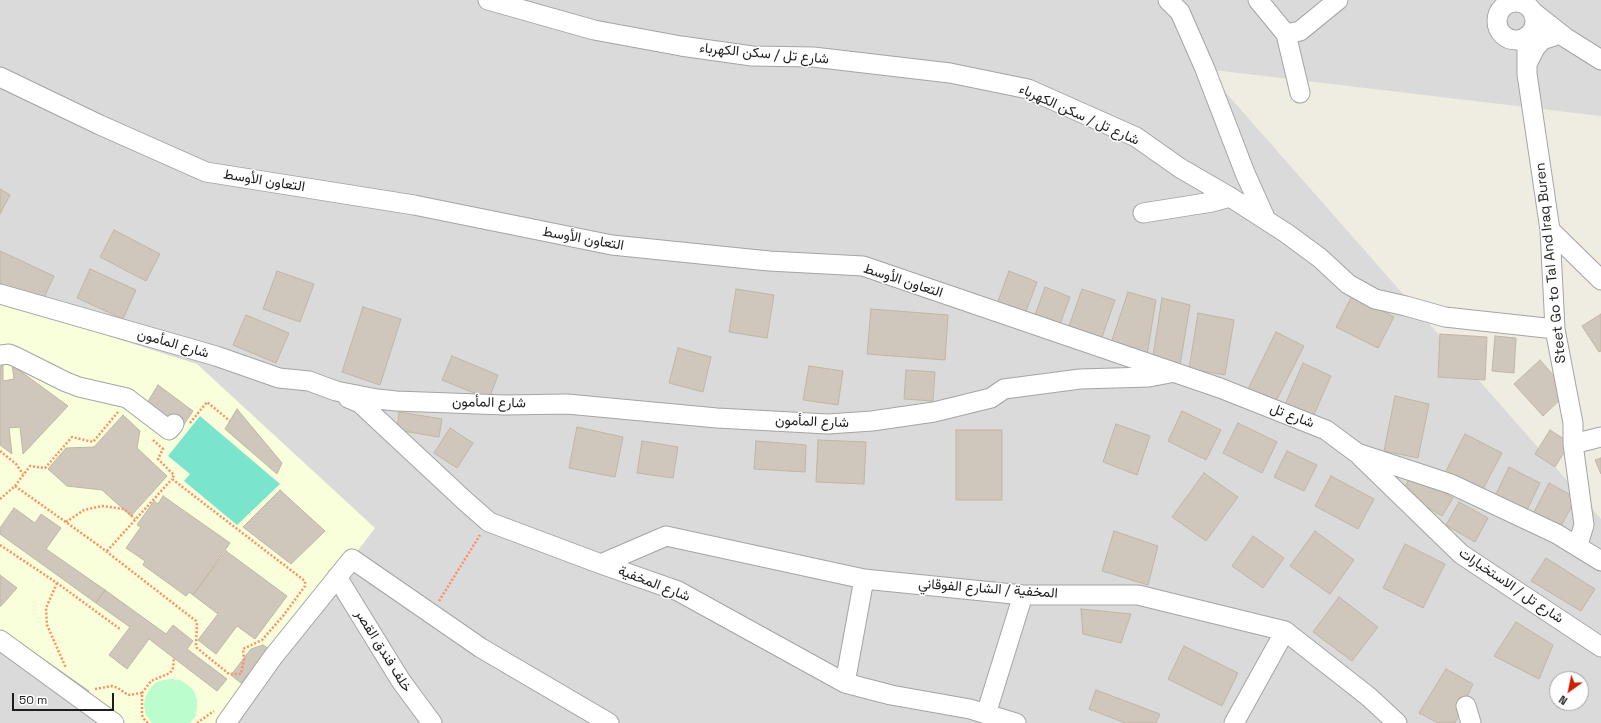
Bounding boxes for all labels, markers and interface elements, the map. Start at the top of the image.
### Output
street label: شارع تل / سكن الكهرباء [699,40,829,68]
street label: شارع تل / سكن الكهرباء [1016,81,1142,149]
street label: Steet Go to Tal And Iraq Buren [1532,162,1570,364]
street label: التعاون الأوسط [222,166,306,196]
street label: التعاون الأوسط [541,224,625,254]
street label: التعاون الأوسط [861,260,945,302]
street label: شارع المأمون [135,326,211,362]
street label: شارع المأمون [452,394,526,412]
street label: شارع تل [1268,400,1316,432]
street label: شارع المأمون [775,412,849,432]
street label: شارع تل / الاستخبارات [1455,545,1567,627]
street label: شارع المخفية [616,563,692,605]
street label: المخفية / الشارع الفوقاني [918,576,1058,602]
street label: خلف فندق القصر [351,607,415,695]
north arrow [1549,671,1589,711]
scale bar [14,685,116,711]
text: 50 m [19,692,47,708]
text: N [1556,692,1570,708]

